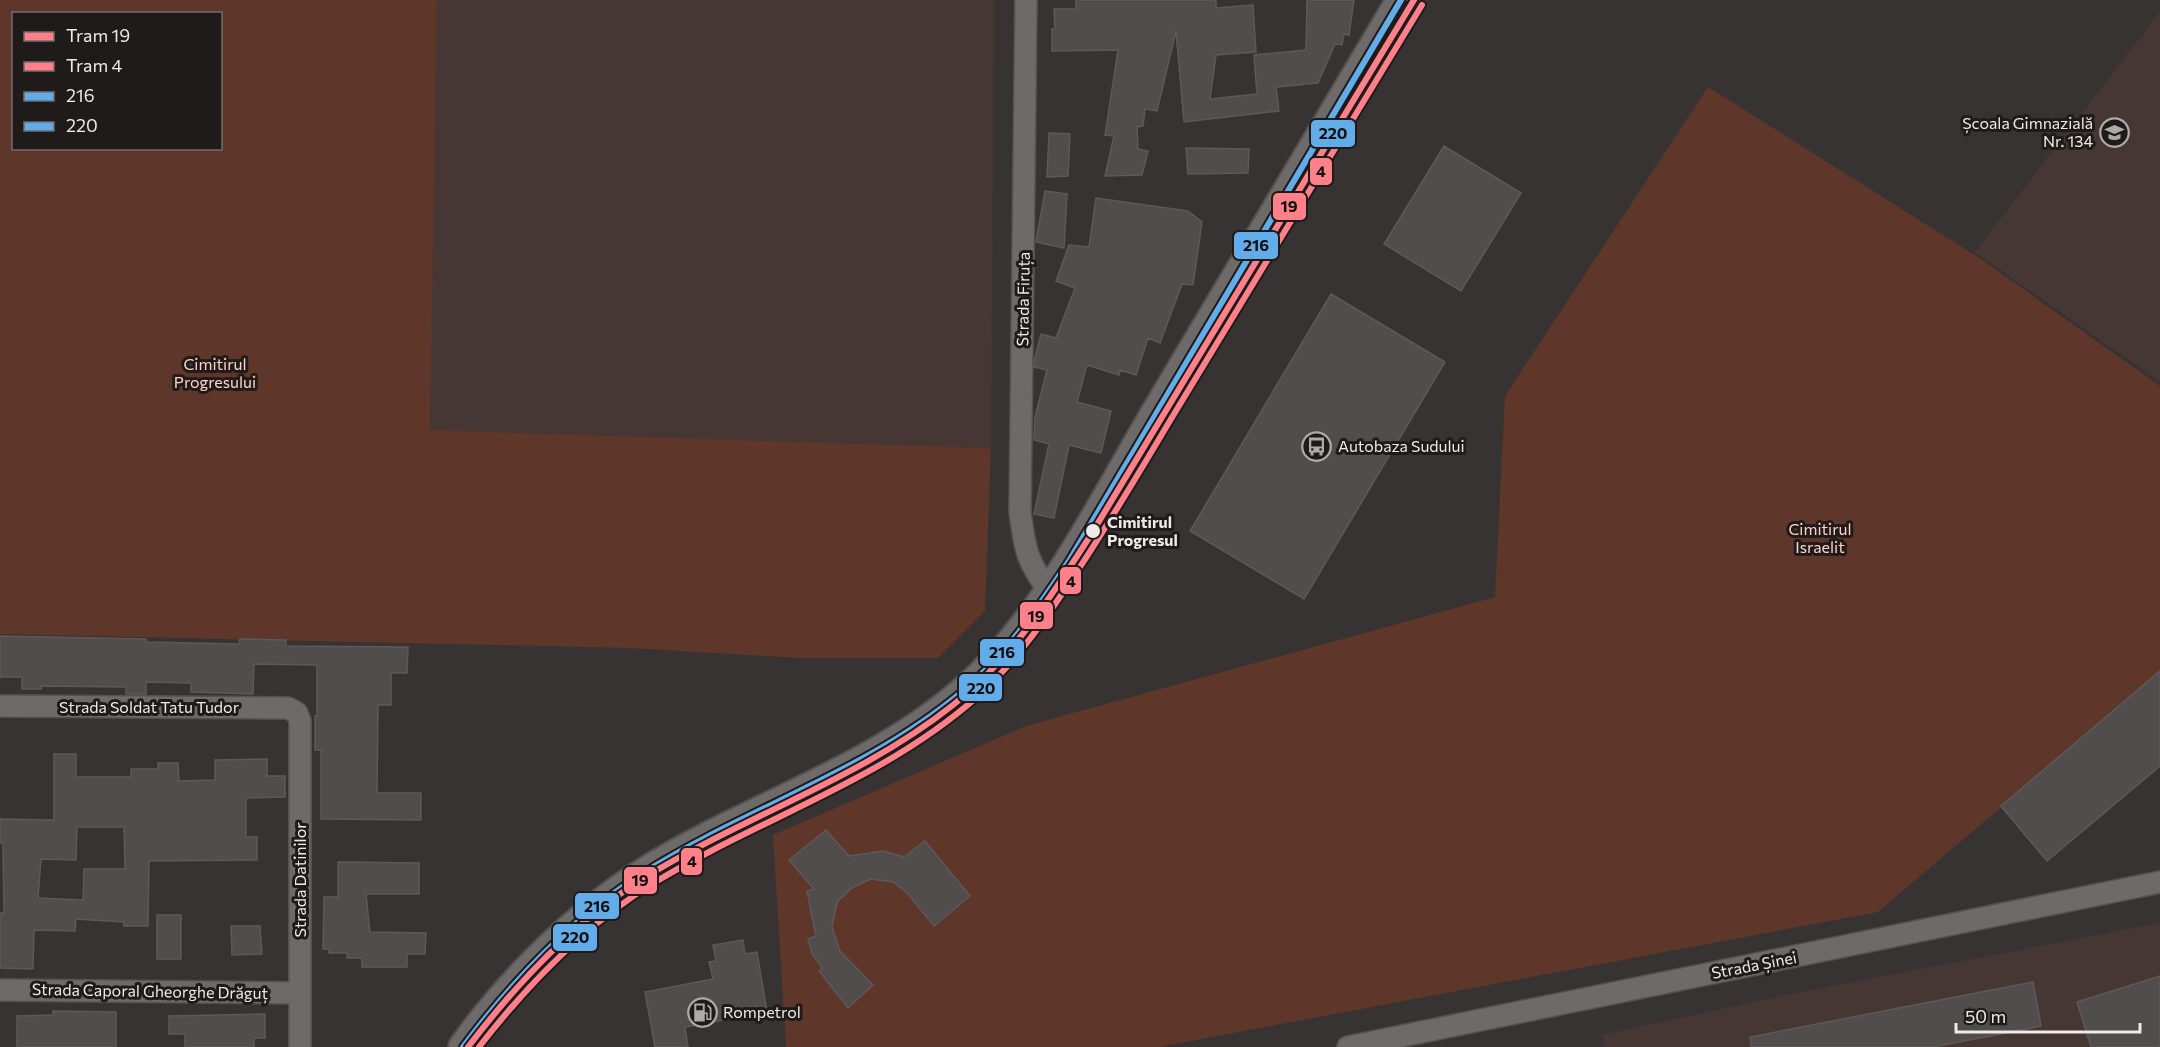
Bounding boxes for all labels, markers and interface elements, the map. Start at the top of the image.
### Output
legend [12,12,222,150]
text: Tram 19 [66,24,130,46]
text: Tram 4 [66,54,123,76]
text: 216 [66,84,95,106]
place label: Școala Gimnazială Nr. 134 [1962,113,2093,150]
text: 220 [66,114,98,136]
school or university icon: Școala Gimnazială Nr. 134 [2098,116,2130,148]
line badge: 220 [1310,119,1356,148]
text: 220 [1319,123,1347,142]
line badge: 4 [1309,157,1333,186]
text: 4 [1316,161,1326,180]
line badge: 19 [1272,192,1307,221]
text: 19 [1280,196,1298,215]
line badge: 216 [1233,231,1279,260]
text: 216 [1243,235,1269,254]
street label: Strada Firuța [1012,252,1035,346]
park label: Cimitirul Progresului [174,354,256,391]
bus stop icon: Autobaza Sudului [1301,430,1333,462]
place label: Autobaza Sudului [1338,436,1465,455]
place label: Cimitirul Progresul [1107,512,1178,549]
park label: Cimitirul Israelit [1788,519,1852,556]
marker: Cimitirul Progresul [1084,522,1102,540]
line badge: 4 [1059,566,1082,595]
text: 4 [1066,571,1076,590]
line badge: 19 [1019,601,1054,630]
text: 19 [1027,606,1045,625]
line badge: 216 [979,638,1025,667]
text: 216 [989,642,1015,661]
line badge: 220 [958,673,1003,702]
text: 220 [967,678,995,697]
street label: Strada Soldat Tatu Tudor [59,697,240,716]
street label: Strada Datinilor [290,822,309,938]
line badge: 4 [680,847,703,876]
text: 4 [687,851,697,870]
line badge: 19 [623,866,658,895]
text: 19 [631,870,649,889]
line badge: 216 [574,892,620,920]
text: 216 [584,896,610,915]
line badge: 220 [552,923,598,952]
text: 220 [561,927,589,946]
street label: Strada Șinei [1710,947,1798,984]
street label: Strada Caporal Gheorghe Drăguț [32,979,269,1004]
fuel station icon: Rompetrol [686,996,718,1028]
scale bar [1956,996,2140,1034]
place label: Rompetrol [723,1002,801,1021]
text: 50 m [1965,1005,2006,1027]

